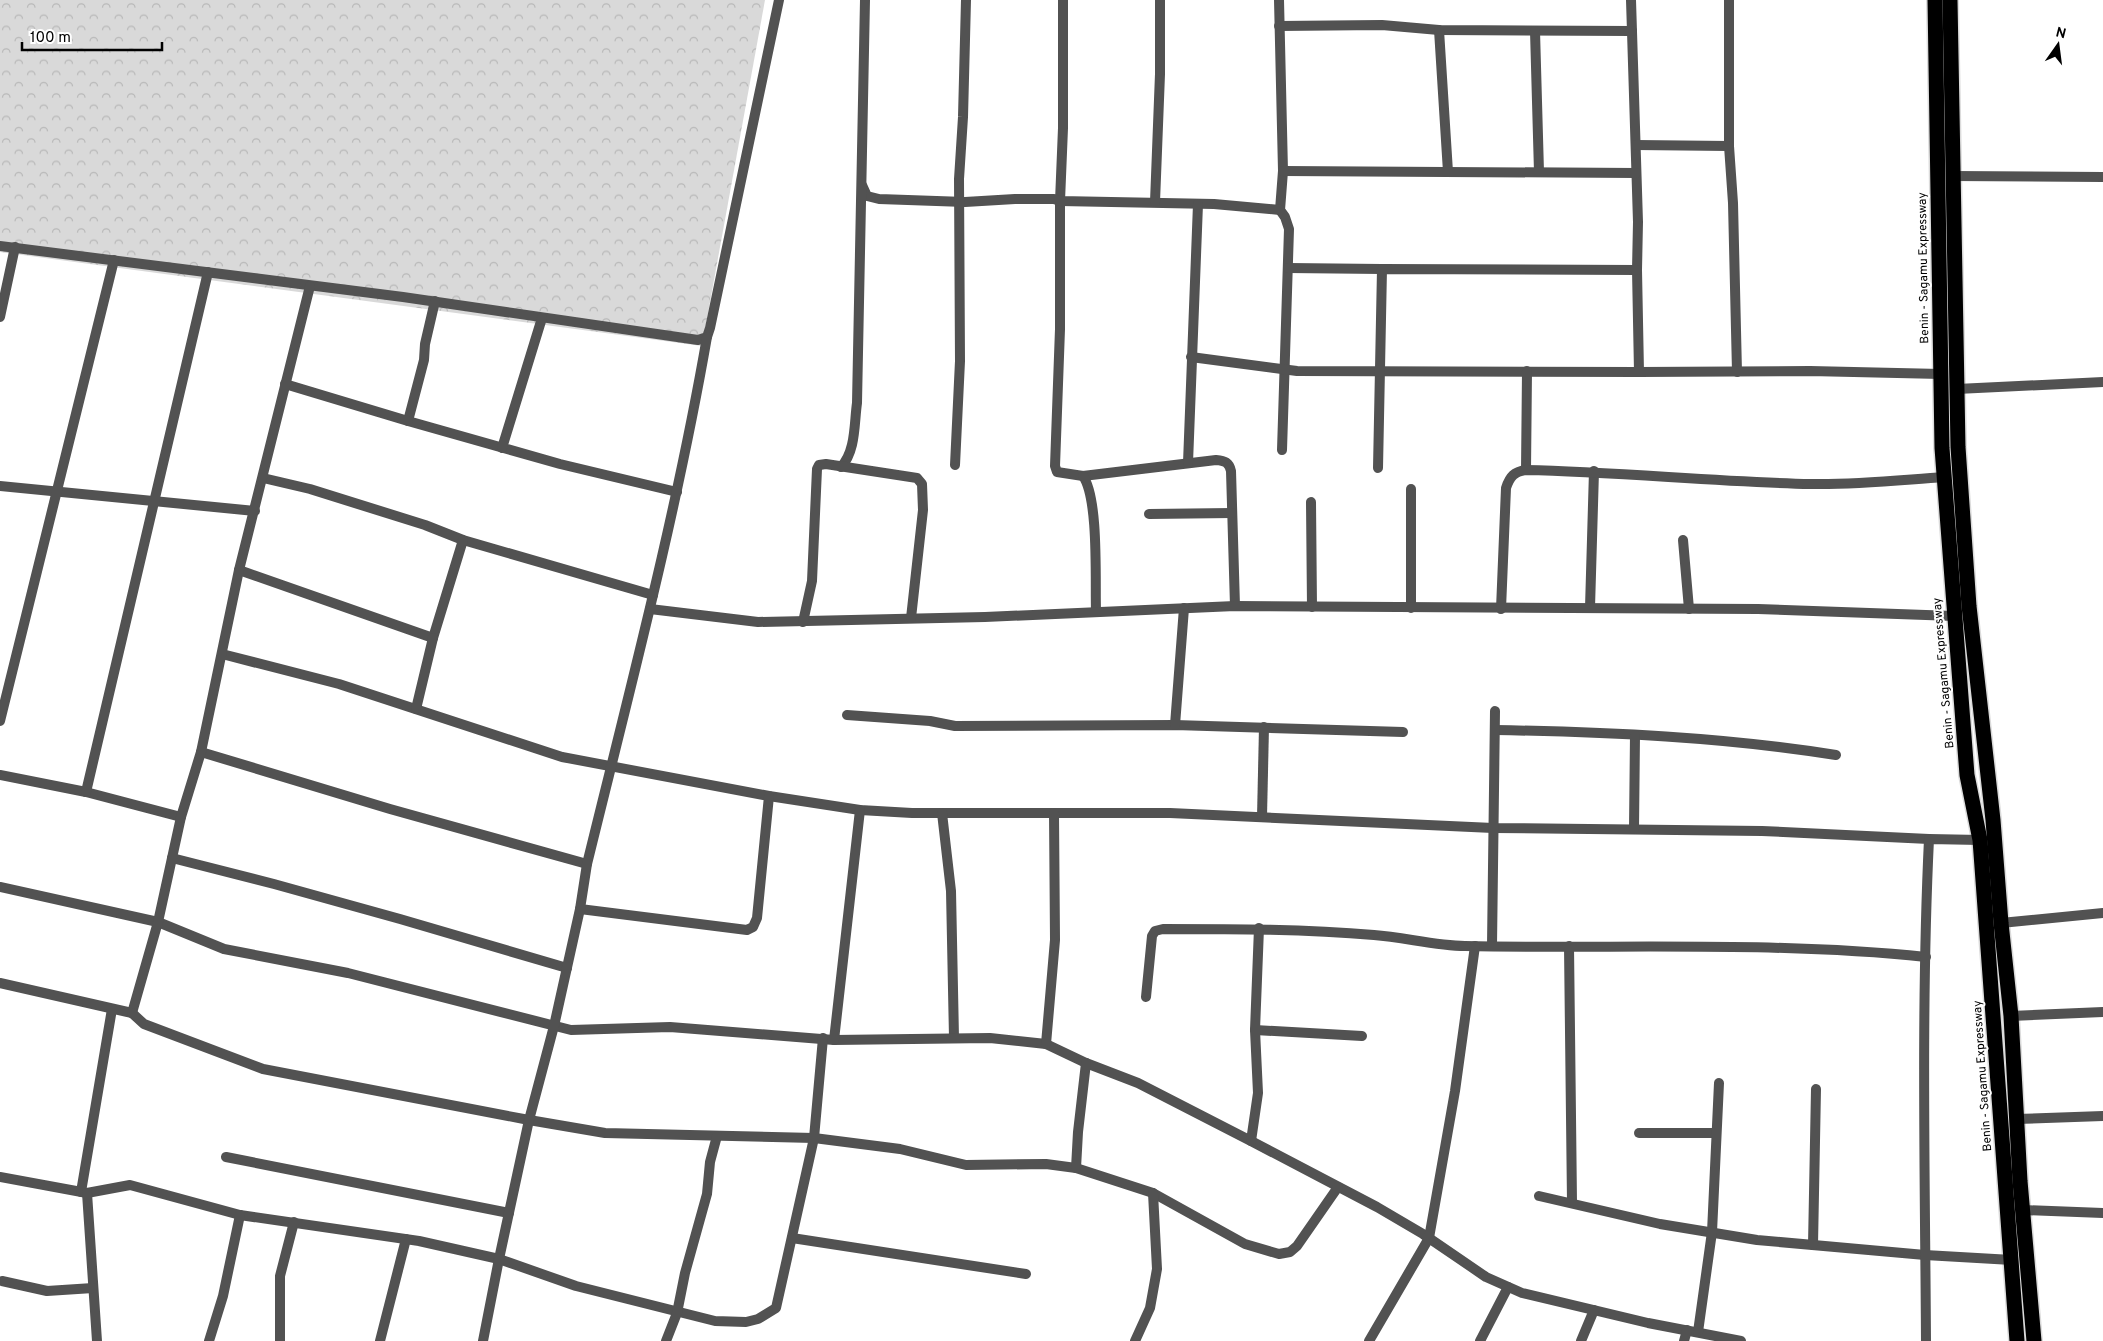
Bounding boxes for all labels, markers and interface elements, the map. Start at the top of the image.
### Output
scale bar [22,20,162,52]
north arrow [2033,20,2083,70]
text: N [2054,24,2068,43]
text: 100 m [30,29,71,48]
street label: Benin - Sagamu Expressway [1915,192,1933,344]
street label: Benin - Sagamu Expressway [1929,597,1959,749]
street label: Benin - Sagamu Expressway [1970,1000,1996,1152]

